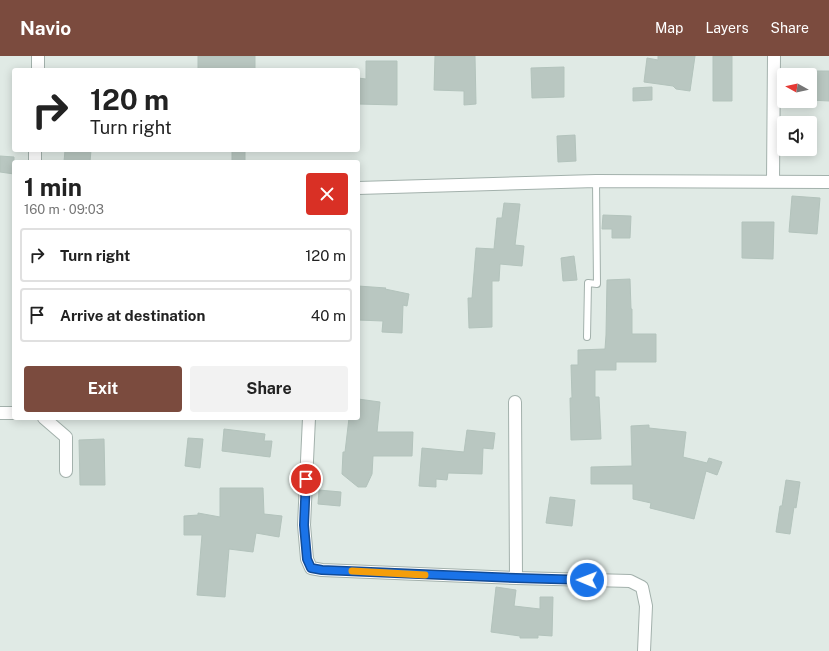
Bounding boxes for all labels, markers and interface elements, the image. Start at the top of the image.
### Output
text: Navio [20,17,71,39]
text: Map [655,20,683,36]
text: Layers [705,20,749,36]
text: Share [771,20,809,36]
north arrow [777,68,817,108]
map controls [777,68,817,156]
text: 120 m [90,83,169,116]
icon: right [24,84,76,136]
button: sound [777,116,817,156]
text: Turn right [90,117,172,138]
text: 1 min [24,173,82,201]
button: close [306,173,348,215]
text: 160 m · 09:03 [24,202,104,217]
icon: right [26,244,48,266]
text: Turn right [60,247,130,264]
text: 120 m [305,247,346,264]
icon: arrive [26,304,48,326]
text: Arrive at destination [60,307,205,324]
text: 40 m [311,307,346,324]
button: Exit [24,366,182,412]
button: Share [190,366,348,412]
pin [289,462,323,496]
icon: arrive [295,468,317,490]
position arrow [566,559,608,601]

